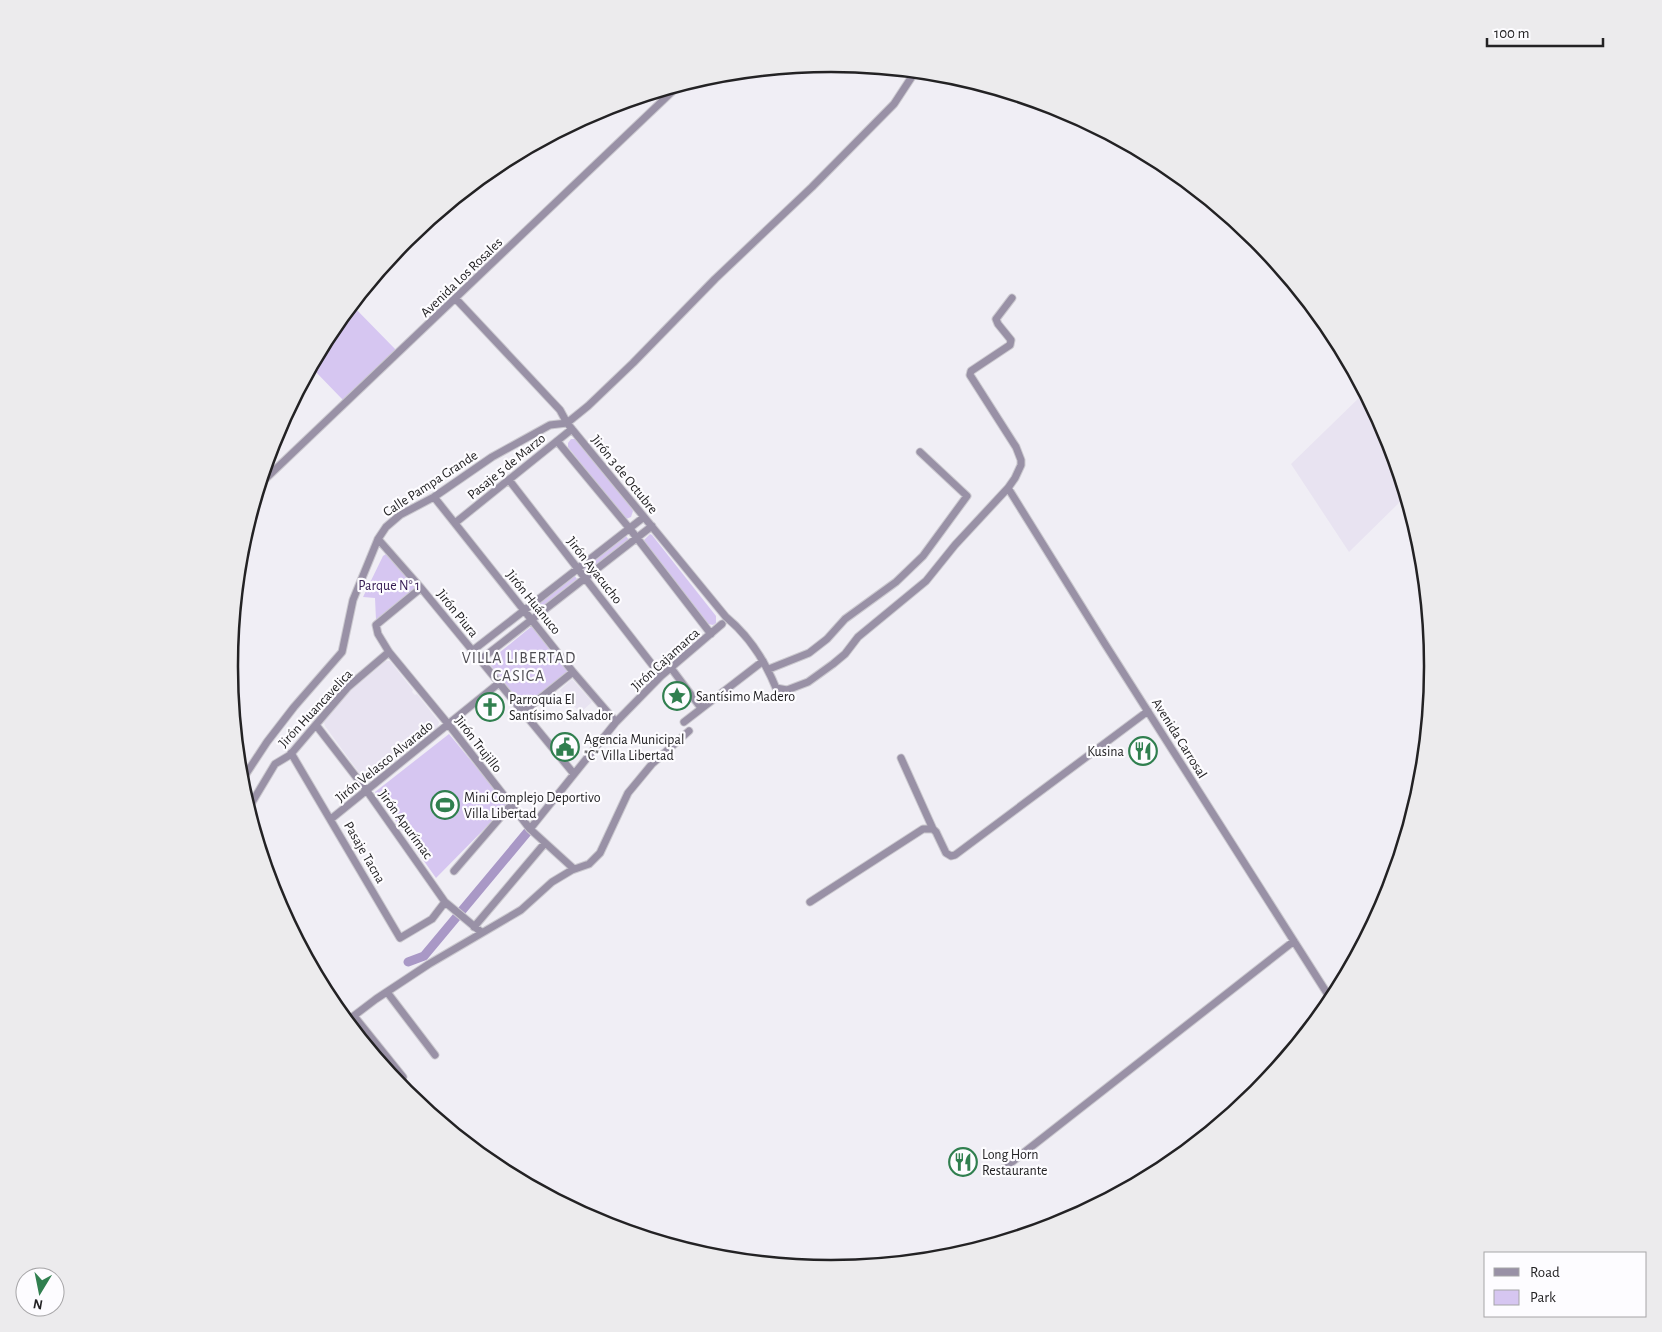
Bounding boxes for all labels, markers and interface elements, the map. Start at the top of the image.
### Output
scale bar [1487,15,1603,47]
text: 100 m [1494,26,1529,41]
street label: Avenida Los Rosales [418,235,505,320]
street label: Pasaje 5 de Marzo [465,431,548,502]
street label: Jirón 3 de Octubre [588,433,660,517]
street label: Calle Pampa Grande [381,448,480,520]
street label: Jirón Ayacucho [564,535,625,607]
street label: Jirón Huánuco [503,568,563,637]
park label: Parque N° 1 [358,579,420,593]
street label: Jirón Piura [434,587,481,641]
street label: Jirón Cajamarca [629,625,703,694]
district label: VILLA LIBERTAD CASICA [462,650,576,684]
street label: Jirón Huancavelica [276,667,356,750]
place icon: Santísimo Madero [662,681,692,711]
place label: Santísimo Madero [696,690,795,704]
church icon: Parroquia El Santísimo Salvador [475,692,505,722]
place label: Parroquia El Santísimo Salvador [509,693,613,723]
street label: Avenida Carrosal [1149,696,1209,781]
street label: Jirón Trujillo [452,714,504,775]
street label: Jirón Velasco Alvarado [333,718,436,805]
public building icon: Agencia Municipal "C" Villa Libertad [550,732,580,762]
place label: Agencia Municipal "C" Villa Libertad [584,733,684,763]
restaurant icon: Kusina [1128,736,1158,766]
place label: Kusina [1087,745,1125,759]
street label: Jirón Apurímac [376,788,435,862]
sports icon: Mini Complejo Deportivo Villa Libertad [430,790,460,820]
place label: Mini Complejo Deportivo Villa Libertad [464,791,601,821]
street label: Pasaje Tacna [341,819,388,886]
restaurant icon: Long Horn Restaurante [948,1147,978,1177]
place label: Long Horn Restaurante [982,1148,1048,1178]
legend [1484,1252,1647,1317]
text: Road [1530,1265,1560,1280]
north arrow [15,1267,65,1317]
text: Park [1530,1290,1556,1305]
text: N [32,1296,44,1312]

